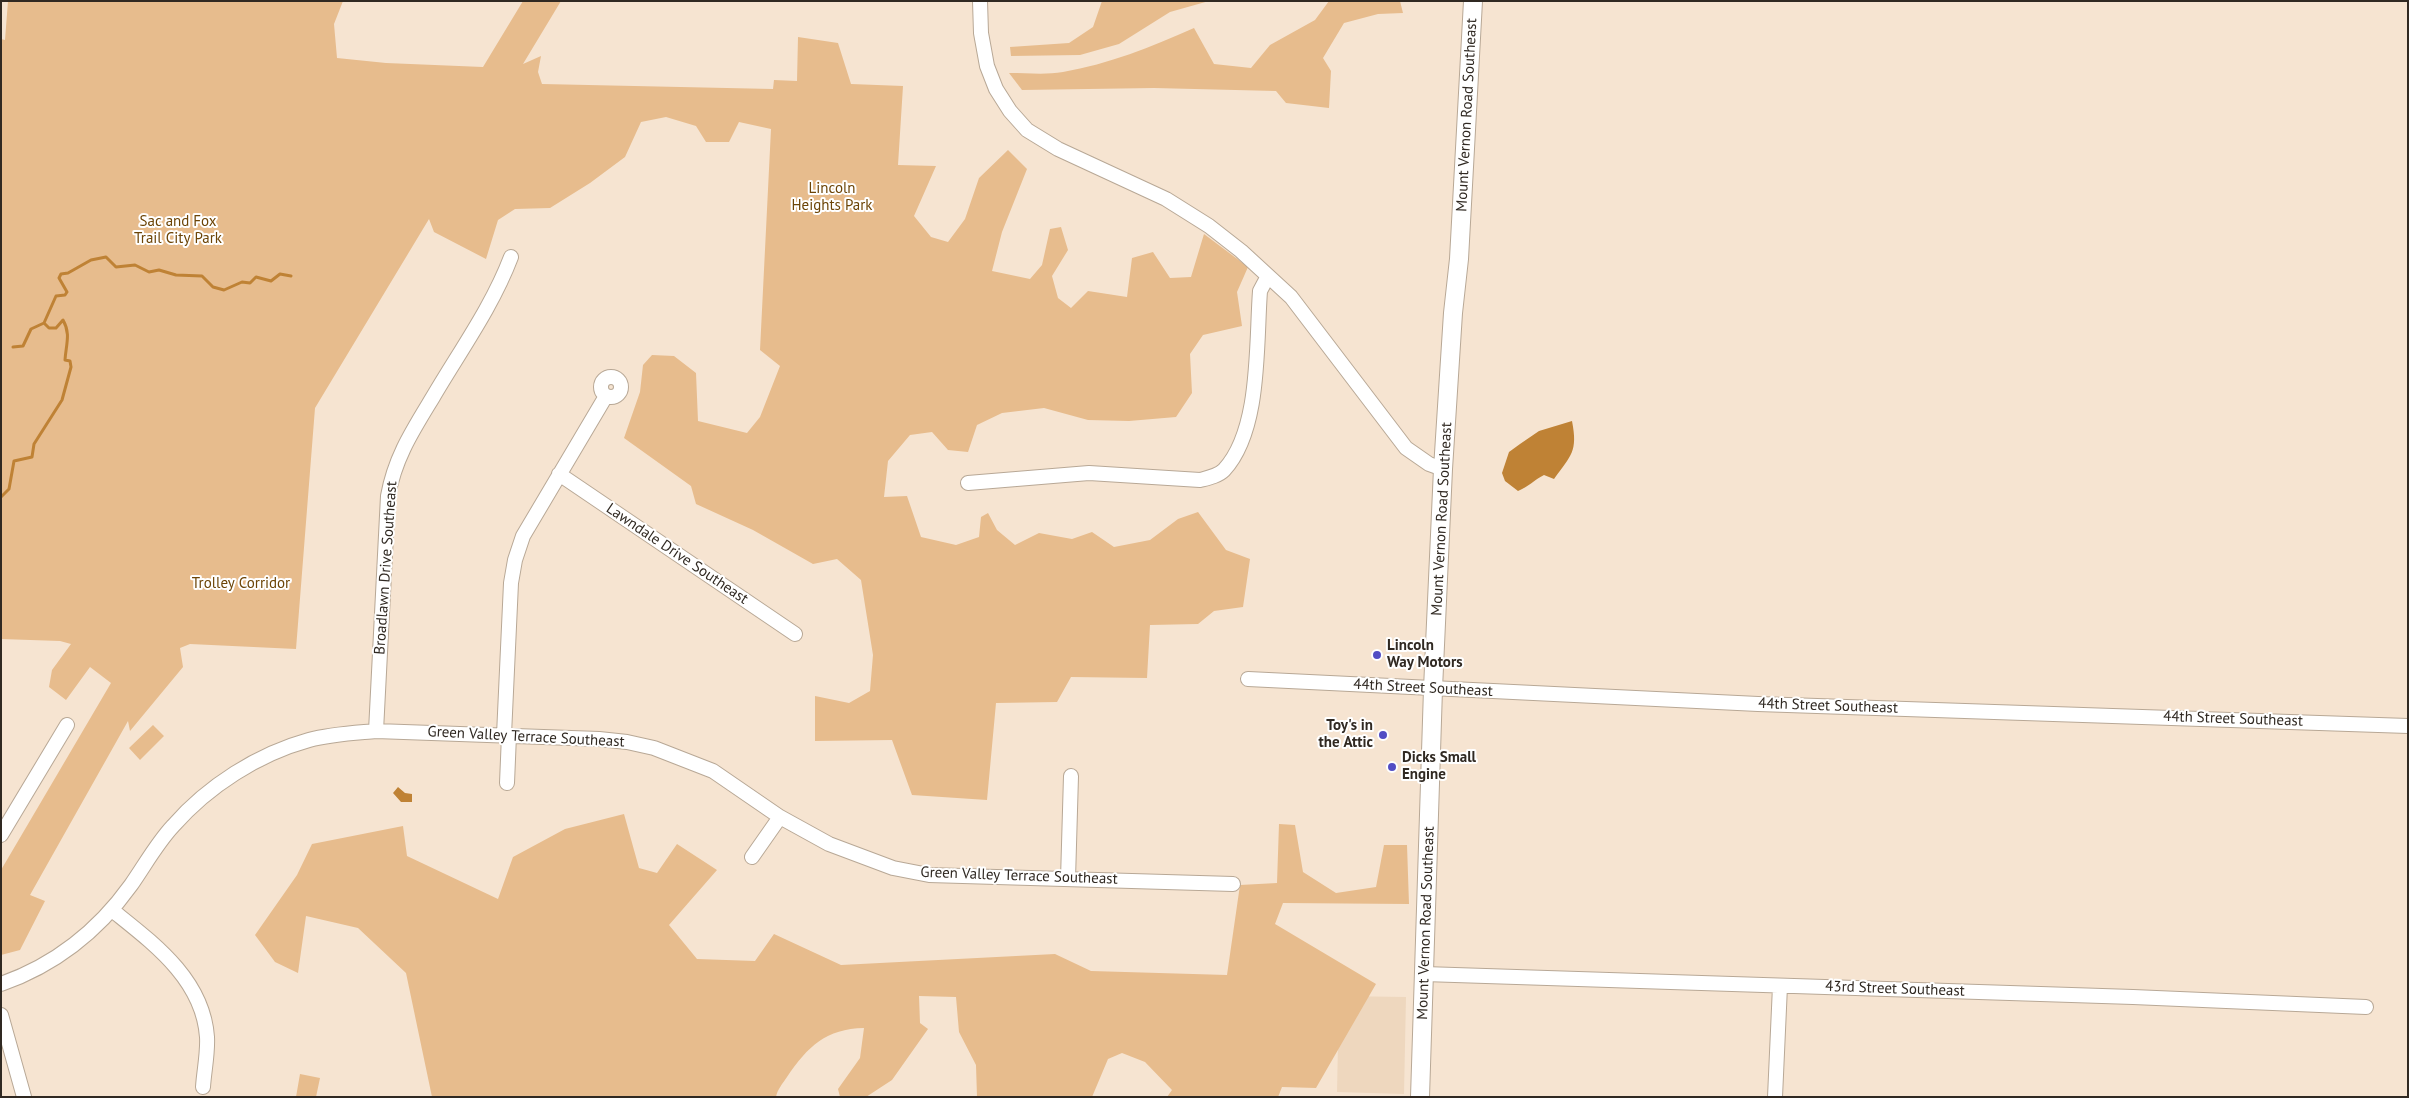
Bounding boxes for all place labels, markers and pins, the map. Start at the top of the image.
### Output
place label: Lincoln Way Motors [1387,637,1462,672]
marker: Lincoln Way Motors [1371,649,1383,661]
place label: Toy's in the Attic [1319,717,1373,752]
marker: Toy's in the Attic [1377,729,1389,741]
place label: Dicks Small Engine [1402,749,1476,784]
marker: Dicks Small Engine [1386,761,1398,773]

